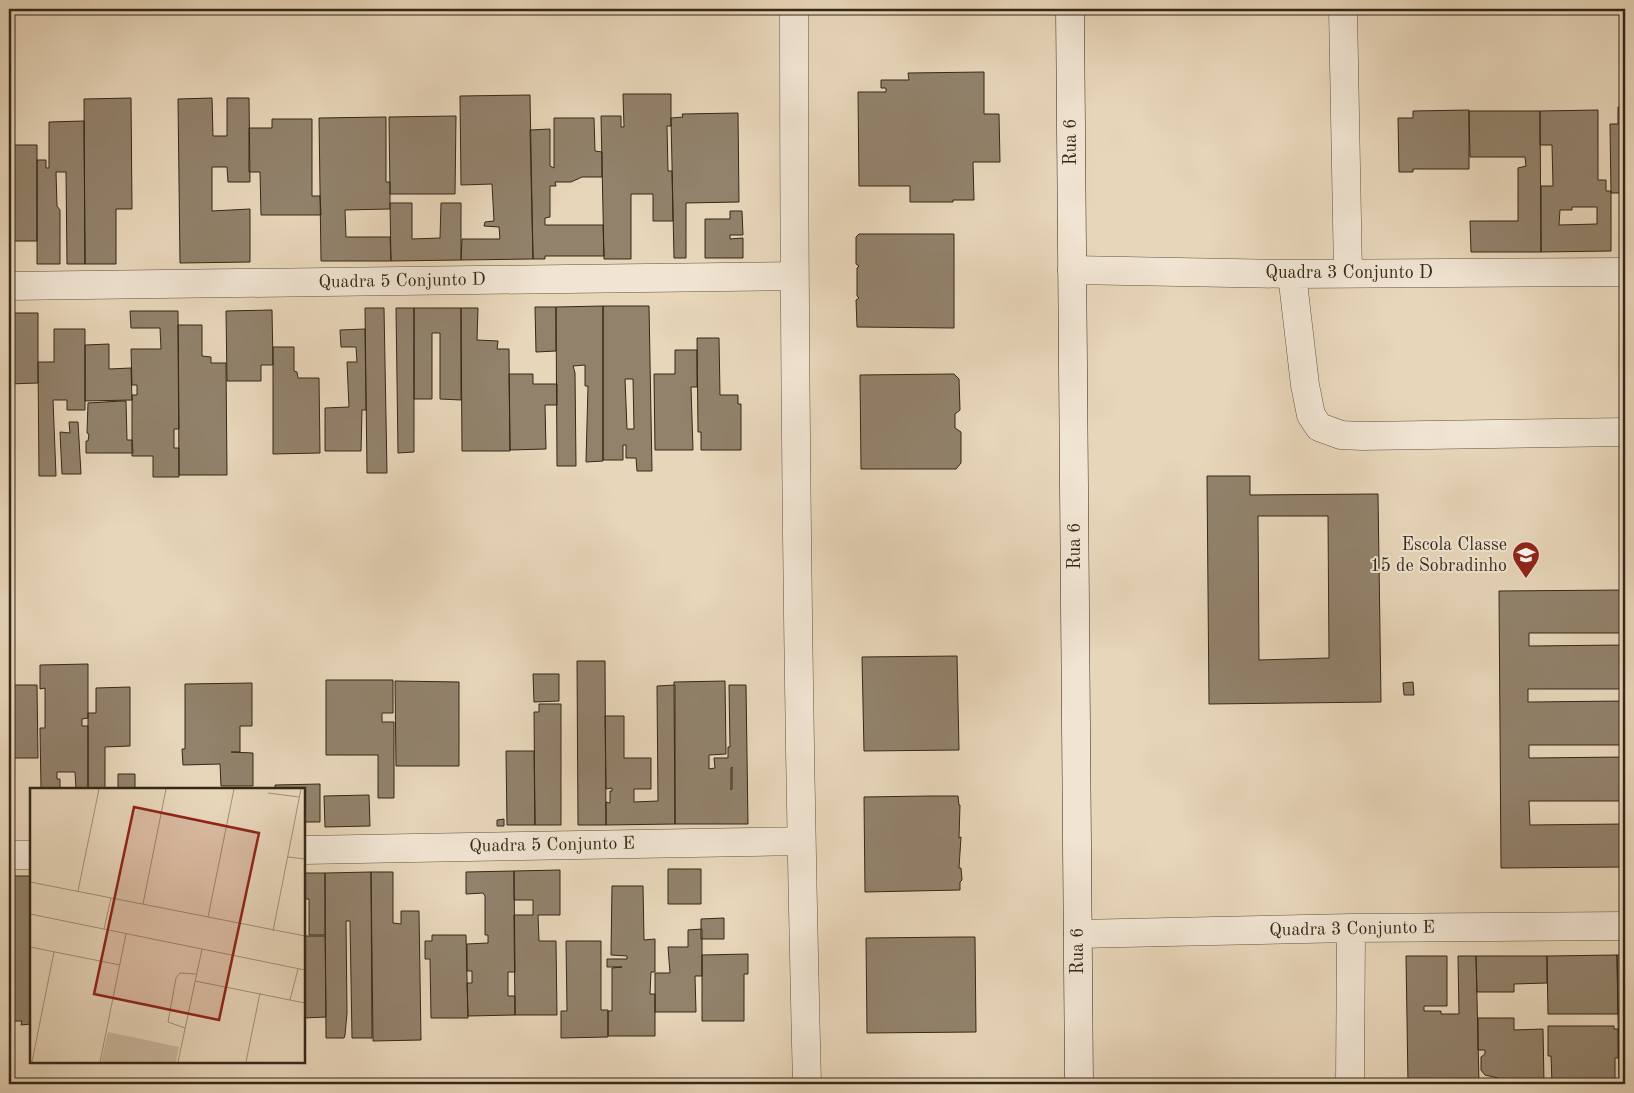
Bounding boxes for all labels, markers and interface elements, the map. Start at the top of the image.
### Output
street label: Rua 6 [1062,119,1080,165]
street label: Quadra 3 Conjunto D [1265,264,1433,282]
street label: Quadra 5 Conjunto D [318,271,486,291]
street label: Rua 6 [1066,523,1084,569]
place label: Escola Classe 15 de Sobradinho [1370,536,1507,575]
school or university icon: Escola Classe 15 de Sobradinho [1511,540,1541,579]
inset map [30,788,305,1063]
street label: Quadra 5 Conjunto E [469,835,635,855]
street label: Quadra 3 Conjunto E [1269,919,1435,939]
street label: Rua 6 [1069,928,1087,974]

